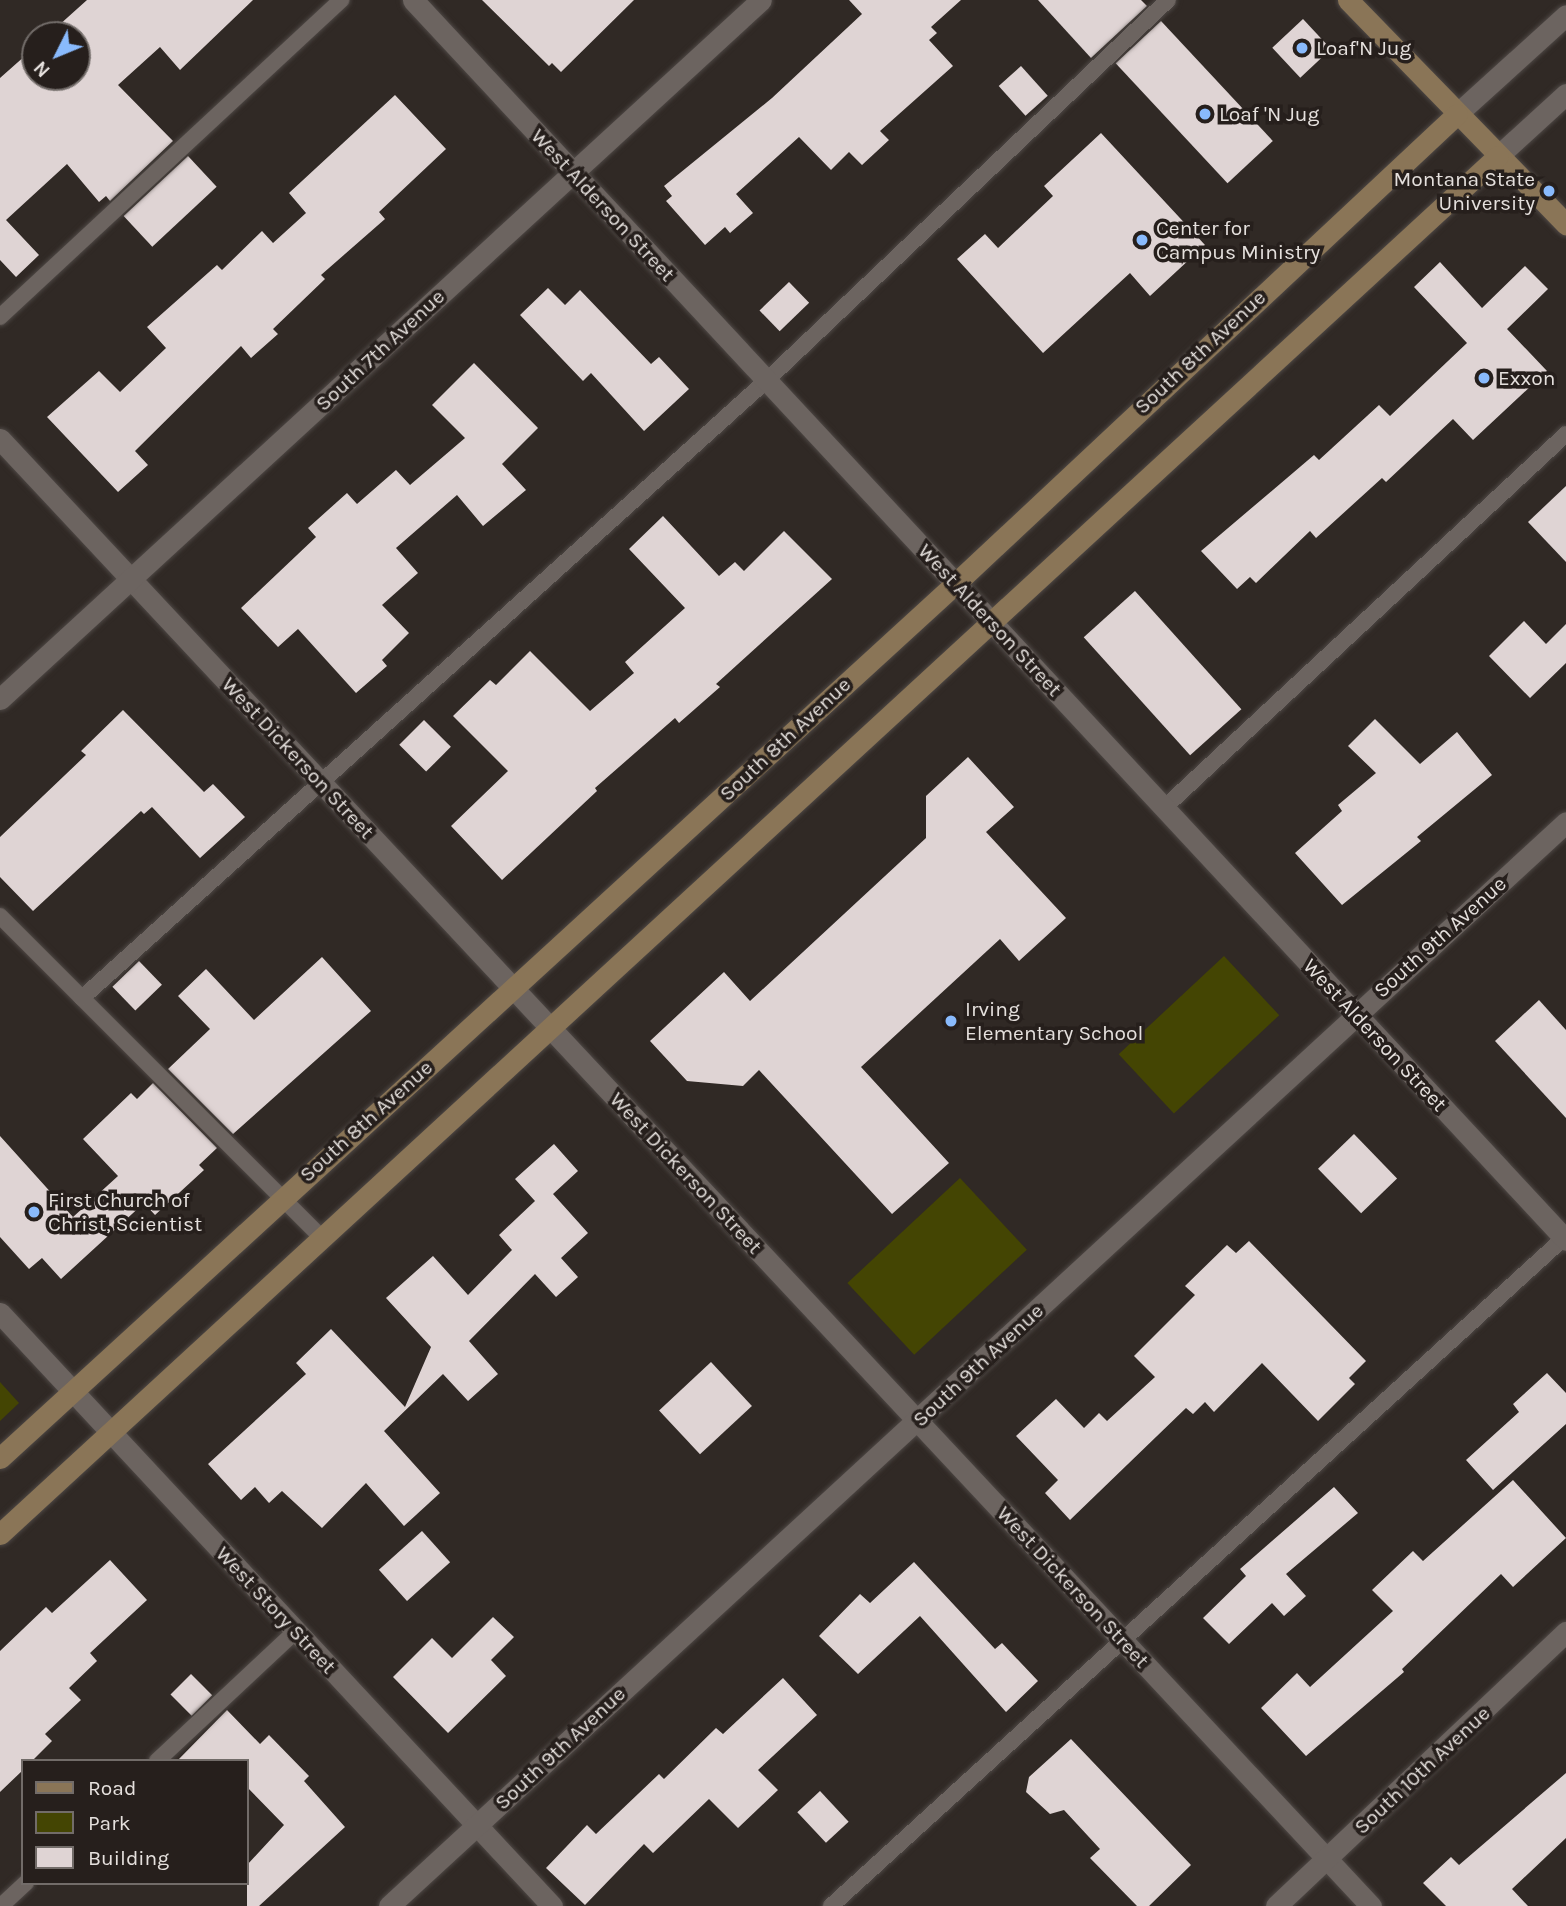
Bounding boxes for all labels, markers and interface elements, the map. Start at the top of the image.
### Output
north arrow [21,21,91,91]
place label: Loaf'N Jug [1316,35,1411,61]
marker: Loaf'N Jug [1294,40,1310,56]
text: N [29,56,55,81]
place label: Loaf 'N Jug [1219,101,1319,127]
marker: Loaf 'N Jug [1197,106,1213,122]
street label: West Alderson Street [526,123,680,287]
place label: Montana State University [1394,166,1535,216]
marker: Montana State University [1541,183,1557,199]
place label: Center for Campus Ministry [1156,215,1320,265]
marker: Center for Campus Ministry [1134,232,1150,248]
street label: South 7th Avenue [310,284,450,416]
street label: South 8th Avenue [1129,285,1271,419]
place label: Exxon [1498,365,1555,391]
marker: Exxon [1476,370,1492,386]
street label: West Alderson Street [913,538,1067,702]
street label: West Dickerson Street [217,672,379,844]
street label: South 8th Avenue [714,672,856,806]
street label: South 9th Avenue [1369,871,1511,1003]
street label: West Alderson Street [1298,953,1452,1117]
place label: Irving Elementary School [965,996,1143,1046]
marker: Irving Elementary School [943,1013,959,1029]
street label: South 8th Avenue [294,1055,438,1187]
street label: West Dickerson Street [605,1087,767,1259]
place label: First Church of Christ, Scientist [48,1187,202,1237]
marker: First Church of Christ, Scientist [26,1204,42,1220]
street label: South 9th Avenue [908,1298,1048,1432]
street label: West Dickerson Street [992,1501,1154,1673]
street label: West Story Street [211,1541,341,1679]
street label: South 9th Avenue [490,1681,630,1815]
street label: South 10th Avenue [1349,1701,1495,1839]
legend [21,1759,248,1885]
text: Road [88,1776,136,1800]
text: Park [88,1811,131,1835]
text: Building [88,1846,169,1870]

